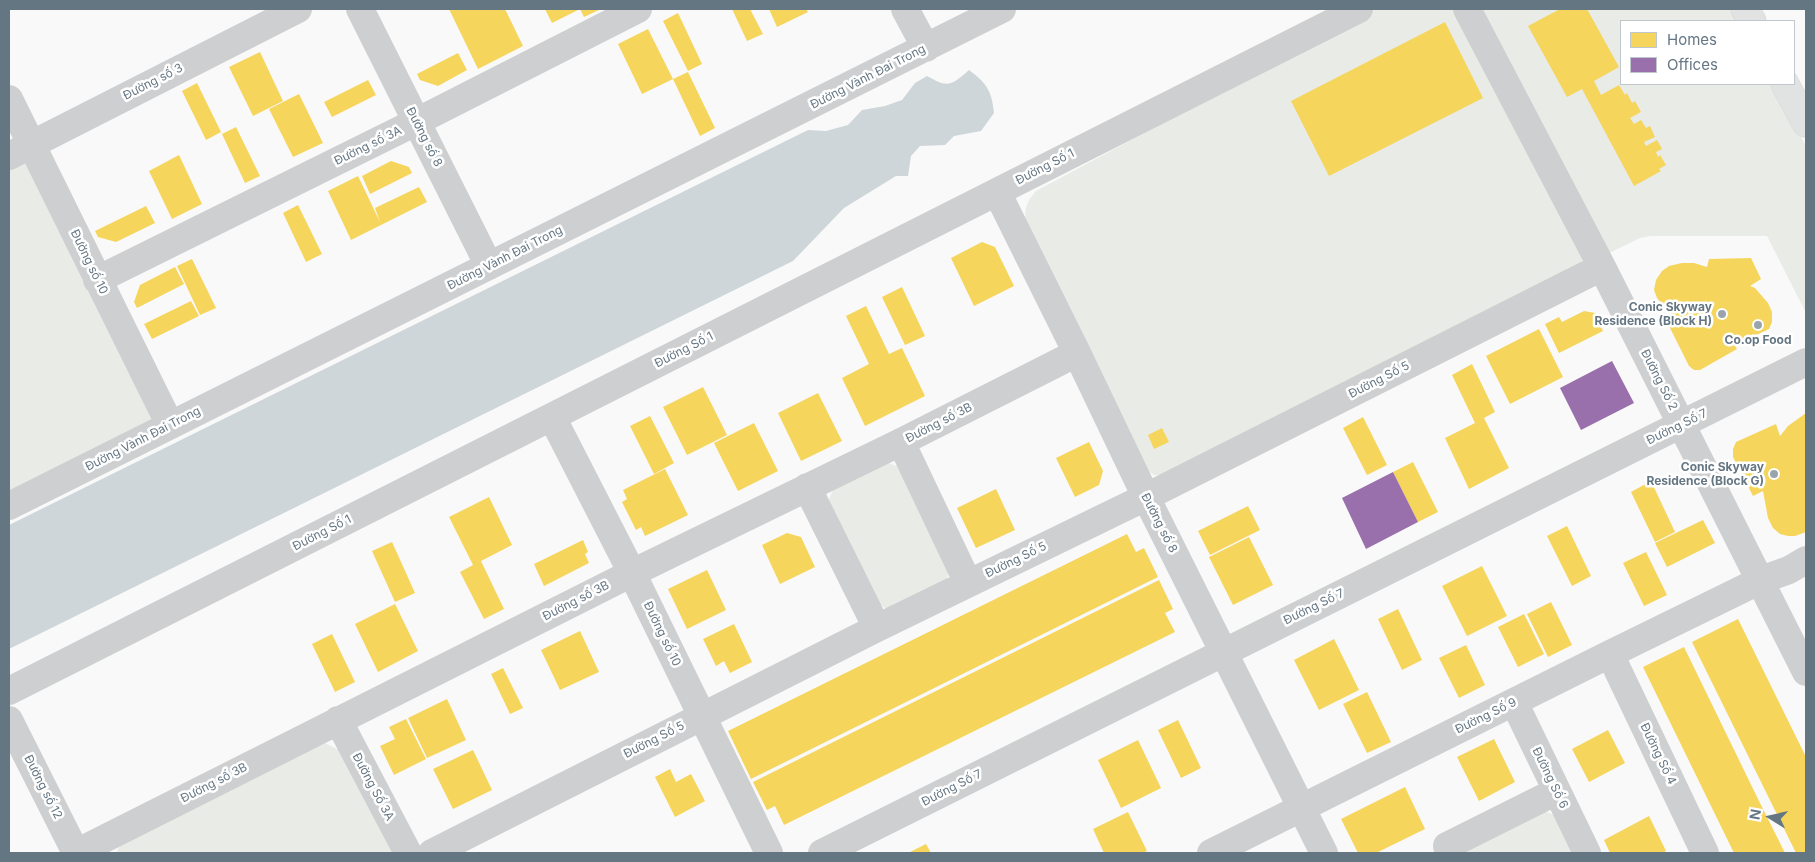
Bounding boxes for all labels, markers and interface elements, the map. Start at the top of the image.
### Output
legend [1620,20,1795,85]
text: Homes [1667,30,1717,49]
street label: Đường Vành Đai Trong [808,42,928,112]
text: Offices [1667,55,1718,74]
street label: Đường số 3 [121,61,185,103]
street label: Đường số 8 [403,105,445,169]
street label: Đường số 3A [332,123,404,169]
street label: Đường Số 1 [1013,146,1077,188]
street label: Đường Vành Đai Trong [445,223,565,293]
street label: Đường số 10 [67,227,111,297]
place label: Conic Skyway Residence (Block H) [1594,300,1712,328]
marker: Conic Skyway Residence (Block H) [1716,308,1728,320]
marker: Co.op Food [1752,319,1764,331]
street label: Đường Số 1 [652,329,716,371]
place label: Co.op Food [1725,333,1791,347]
street label: Đường Số 2 [1638,347,1680,413]
street label: Đường Số 5 [1346,359,1412,401]
street label: Đường số 3B [903,400,975,446]
street label: Đường Vành Đai Trong [83,404,203,474]
street label: Đường Số 7 [1644,406,1710,448]
place label: Conic Skyway Residence (Block G) [1646,460,1764,488]
marker: Conic Skyway Residence (Block G) [1768,468,1780,480]
street label: Đường số 8 [1138,491,1180,555]
street label: Đường Số 1 [290,512,354,554]
street label: Đường Số 5 [983,539,1049,581]
street label: Đường số 3B [540,578,612,624]
street label: Đường Số 7 [1281,586,1347,628]
street label: Đường số 10 [640,599,684,669]
street label: Đường Số 9 [1453,695,1519,737]
street label: Đường Số 5 [621,719,687,761]
street label: Đường Số 4 [1637,721,1679,787]
street label: Đường Số 6 [1529,745,1571,811]
street label: Đường Số 3A [349,751,397,823]
street label: Đường số 12 [21,753,65,821]
street label: Đường số 3B [178,760,250,806]
street label: Đường Số 7 [919,767,985,809]
north arrow [1745,792,1795,842]
text: N [1745,808,1764,821]

